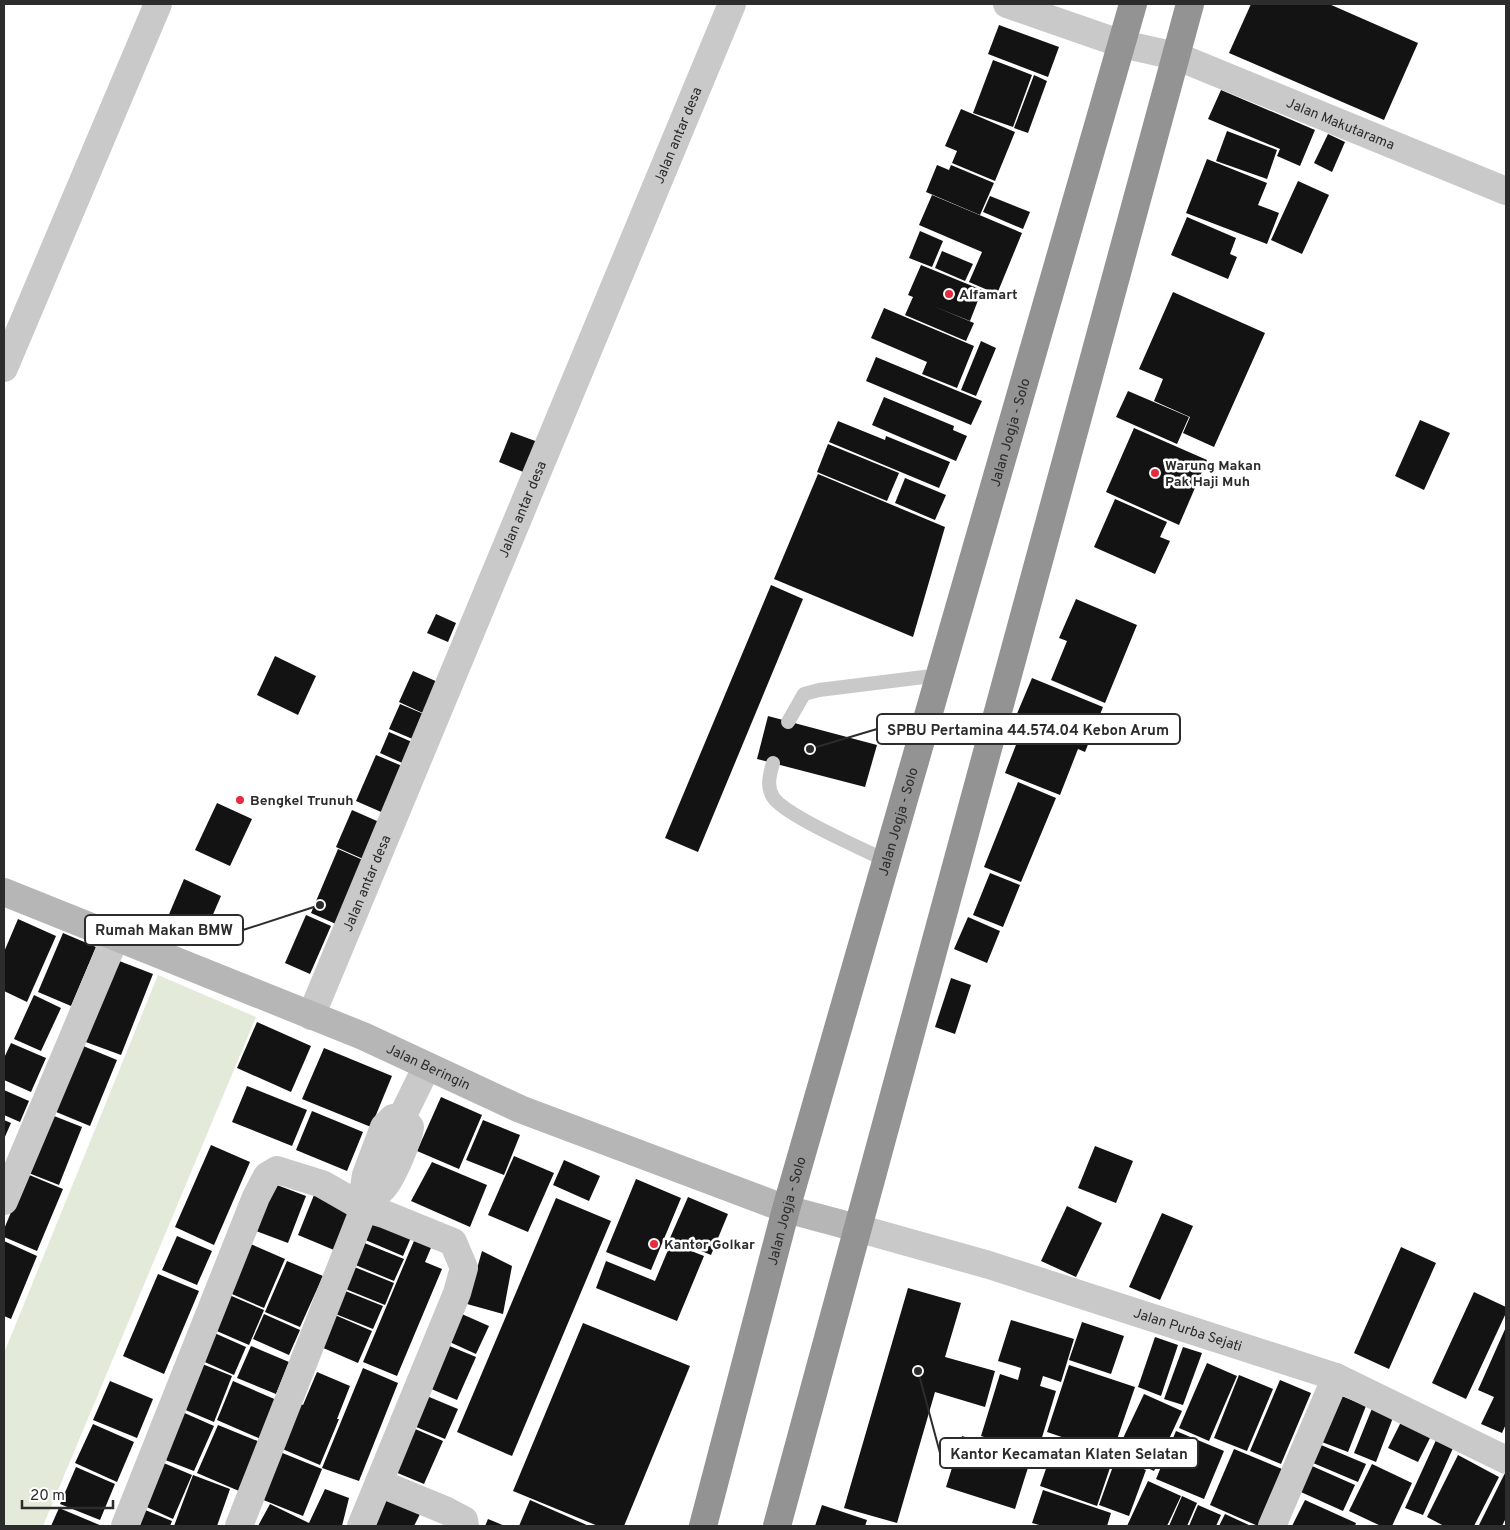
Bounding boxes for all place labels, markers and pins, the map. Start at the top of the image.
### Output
place label: Alfamart [959,287,1018,304]
marker: Alfamart [943,288,955,300]
place label: Warung Makan Pak Haji Muh [1165,458,1261,491]
marker: Warung Makan Pak Haji Muh [1149,467,1161,479]
callout: SPBU Pertamina 44.574.04 Kebon Arum [877,714,1180,744]
place label: Bengkel Trunuh [250,793,353,810]
marker: Bengkel Trunuh [234,794,246,806]
callout: Rumah Makan BMW [85,915,243,945]
place label: Kantor Golkar [664,1237,755,1254]
marker: Kantor Golkar [648,1238,660,1250]
callout: Kantor Kecamatan Klaten Selatan [940,1438,1198,1468]

